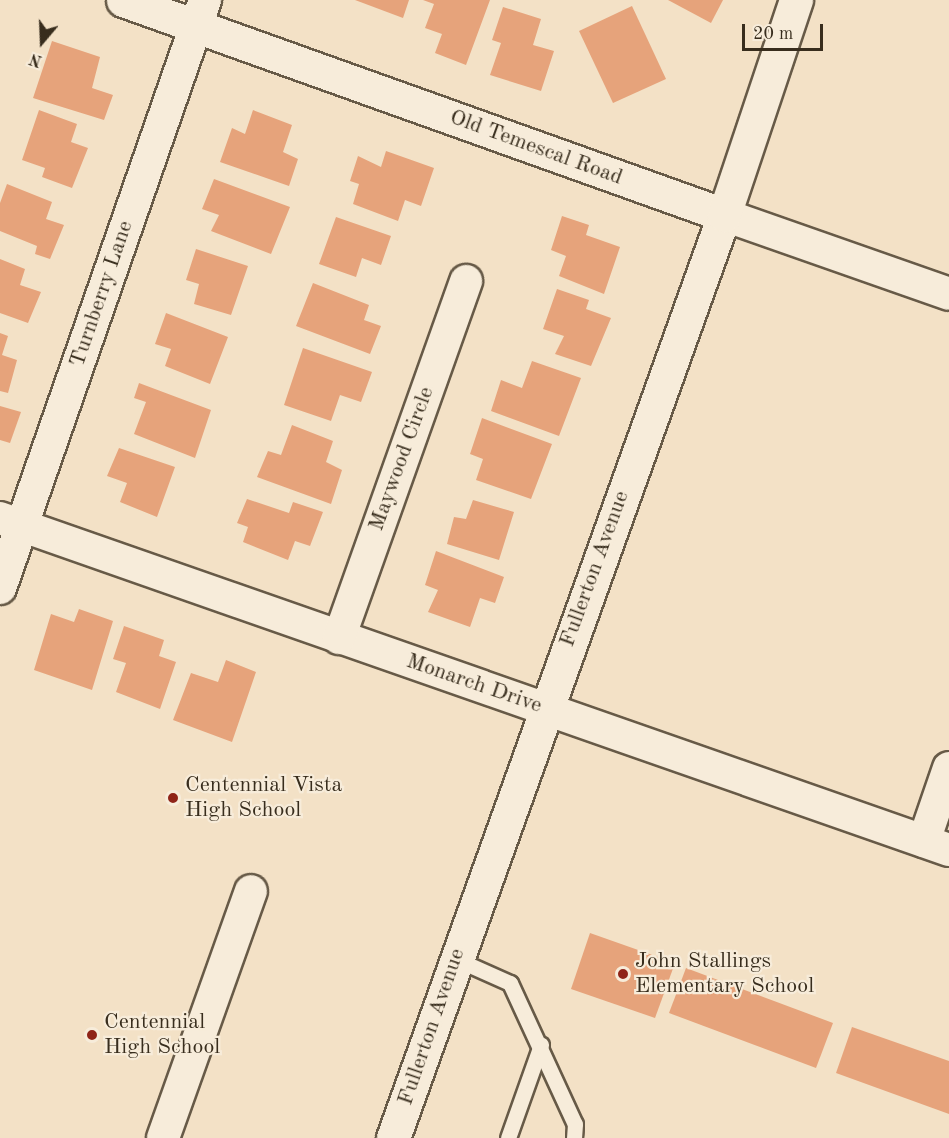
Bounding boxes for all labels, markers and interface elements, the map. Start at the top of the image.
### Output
north arrow [12,12,72,72]
scale bar [745,12,826,50]
text: 20 m [753,25,793,43]
text: N [28,49,45,69]
street label: Old Temescal Road [446,104,626,192]
street label: Turnberry Lane [65,217,139,371]
street label: Maywood Circle [364,383,440,535]
street label: Fullerton Avenue [555,487,635,651]
street label: Monarch Drive [403,648,545,720]
place label: Centennial Vista High School [185,772,342,824]
marker: Centennial Vista High School [166,791,180,805]
street label: Fullerton Avenue [393,945,471,1109]
place label: John Stallings Elementary School [635,948,814,999]
marker: John Stallings Elementary School [616,967,630,981]
place label: Centennial High School [104,1009,220,1060]
marker: Centennial High School [85,1028,99,1042]

